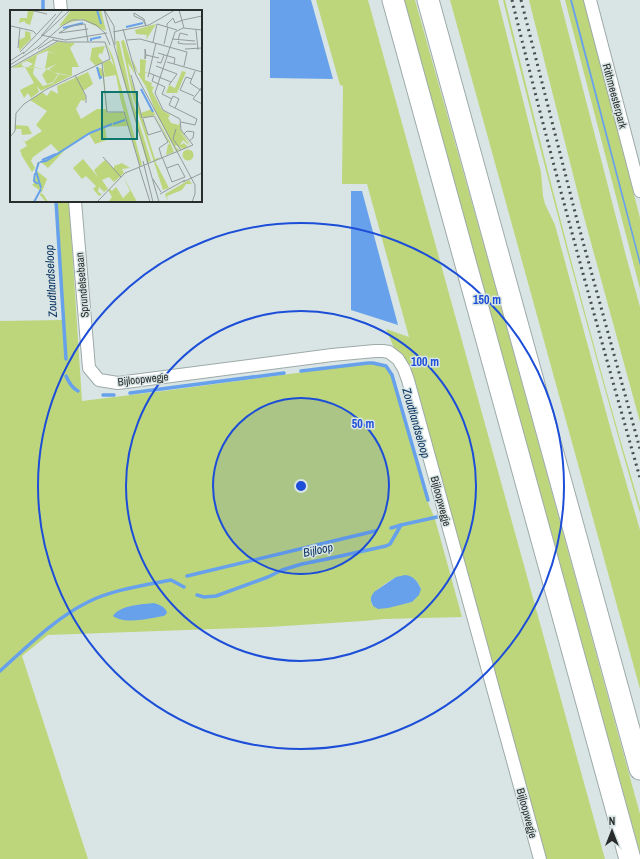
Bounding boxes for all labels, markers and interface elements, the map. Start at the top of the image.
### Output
inset map [10,10,202,202]
street label: Rithmeesterpark [600,62,631,130]
water label: Zoudtlandseloop [41,244,61,319]
street label: Sprundelsebaan [72,252,92,318]
text: 150 m [473,292,501,308]
text: 100 m [411,354,439,370]
street label: Bijloopwegje [117,369,169,389]
water label: Zoudtlandseloop [398,385,434,461]
text: 50 m [352,416,374,432]
street label: Bijloopwegje [428,474,454,528]
centre of rings [294,479,308,493]
water label: Bijloop [302,539,335,561]
street label: Bijloopwegje [514,786,540,840]
north arrow [592,811,632,851]
text: N [609,814,615,828]

